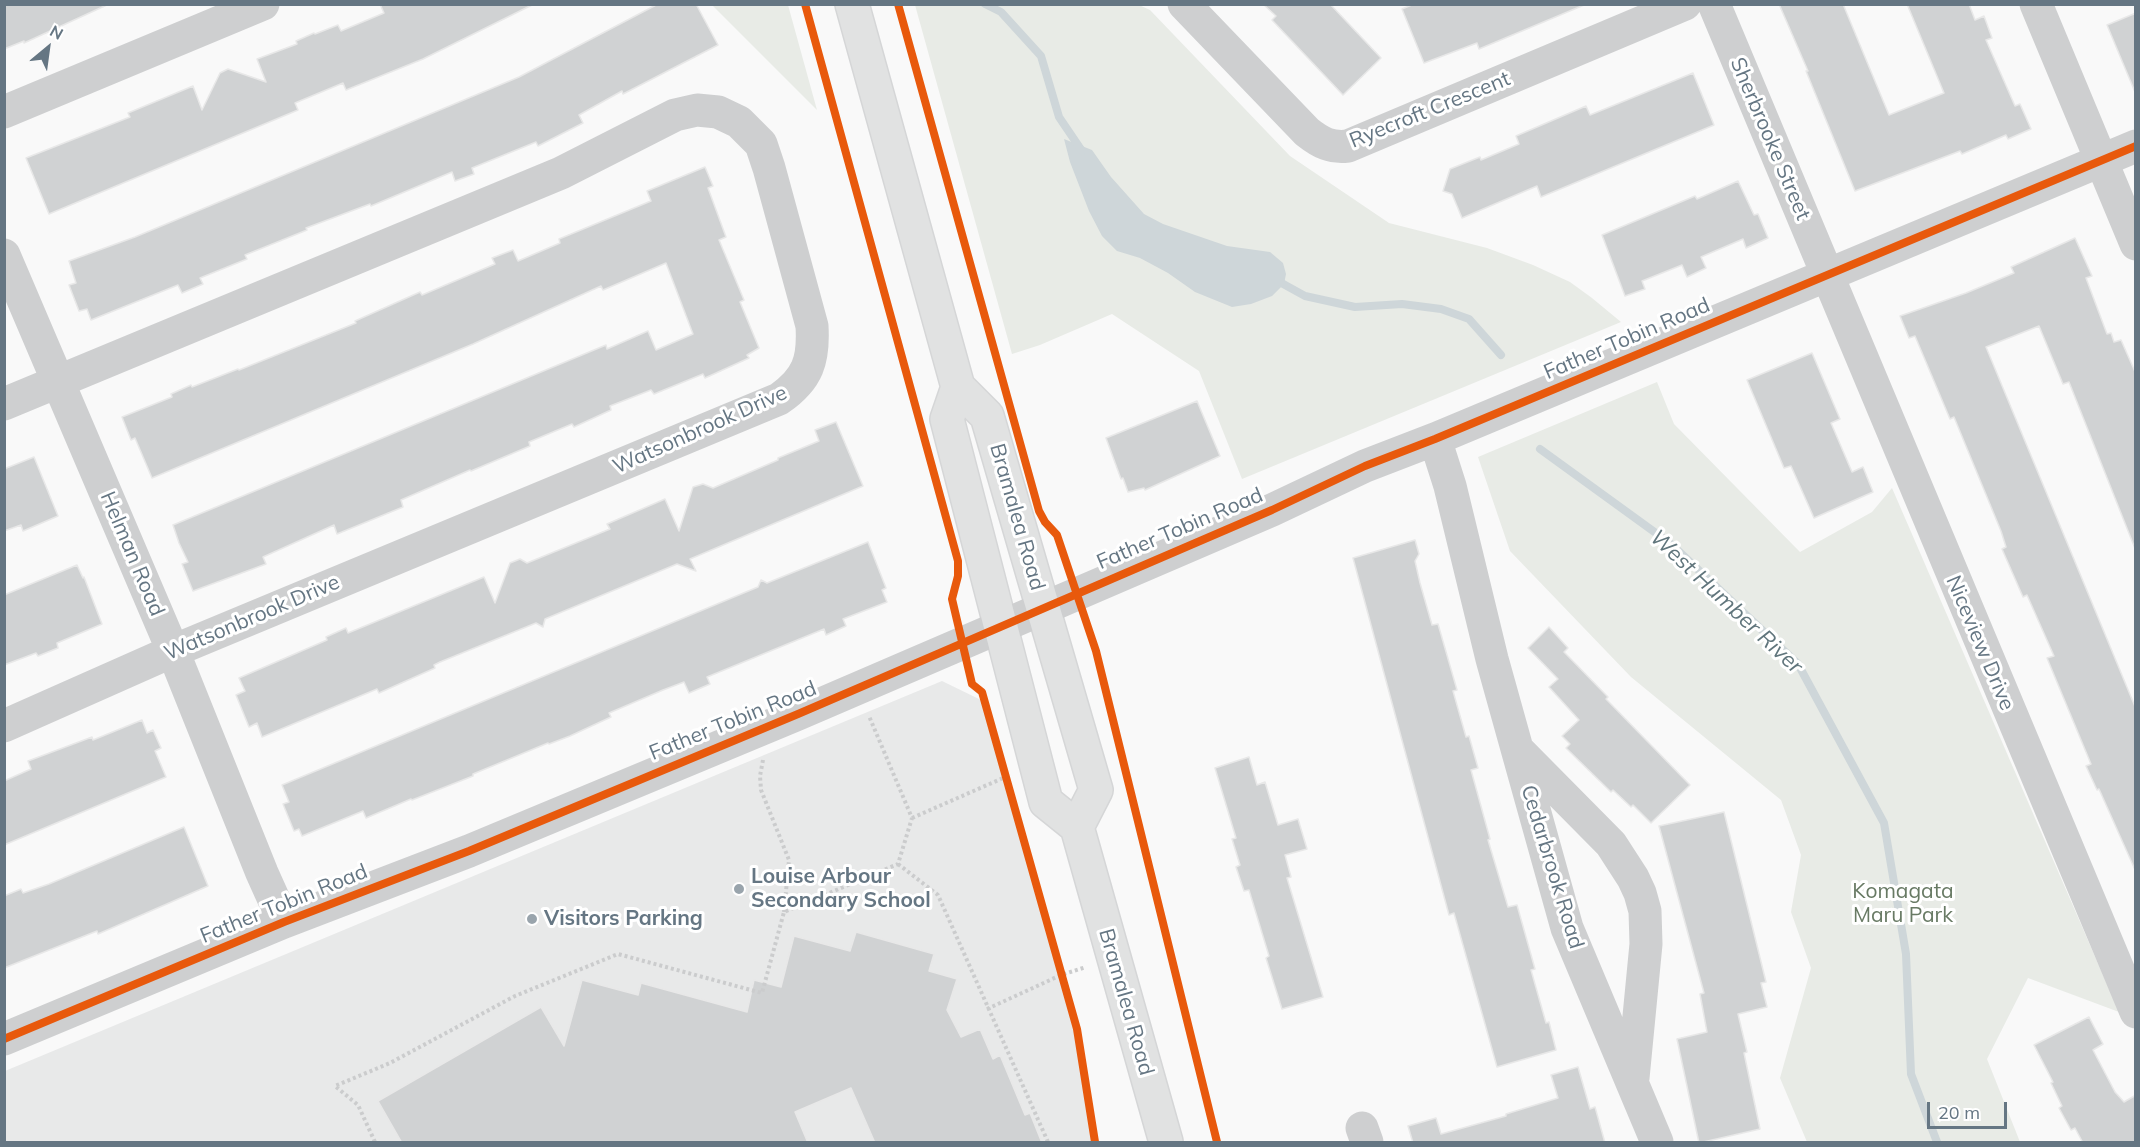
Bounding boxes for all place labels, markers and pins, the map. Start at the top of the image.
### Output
place label: Louise Arbour Secondary School [751,864,931,914]
marker: Louise Arbour Secondary School [732,882,746,896]
place label: Visitors Parking [544,906,703,932]
marker: Visitors Parking [525,912,539,926]

